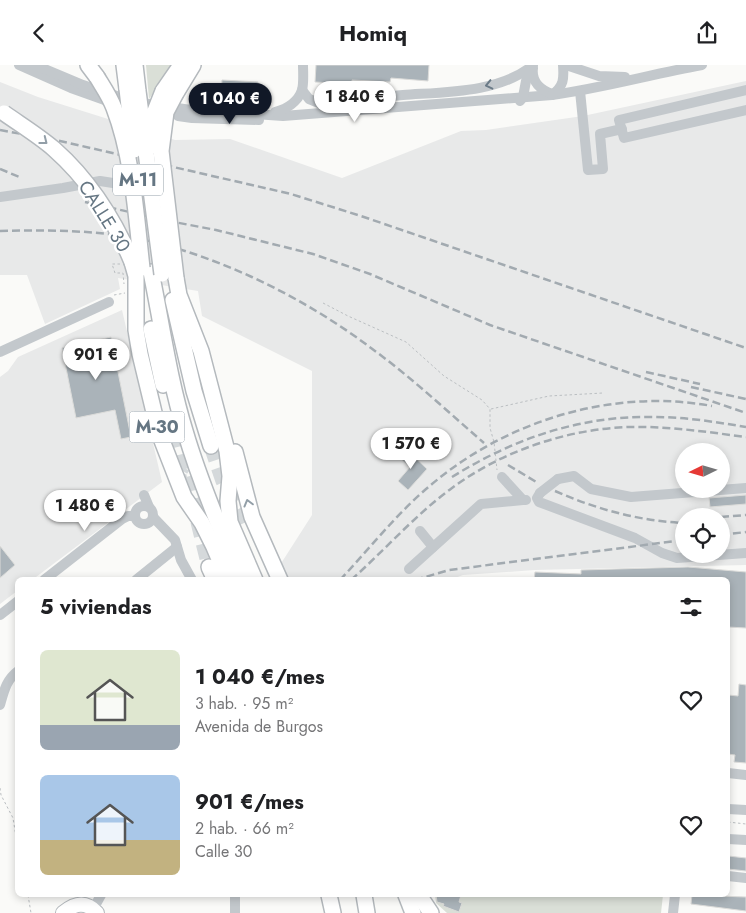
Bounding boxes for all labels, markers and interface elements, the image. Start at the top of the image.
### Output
text: Homiq [339,17,407,49]
icon: back [25,19,53,47]
icon: share [693,19,721,47]
one-way arrow [484,79,493,90]
pin: 1 840 € [309,80,401,123]
pin: 1 040 € [184,83,276,125]
text: 1 840 € [325,85,385,108]
text: 1 040 € [200,87,260,110]
one-way arrow [38,136,47,144]
road number: M-11 [113,165,163,195]
street label: CALLE 30 [72,175,137,257]
pin: 901 € [61,339,131,381]
text: 901 € [74,343,118,366]
road number: M-30 [130,412,184,443]
pin: 1 570 € [365,427,457,470]
text: 1 570 € [382,432,440,455]
north arrow [675,443,730,497]
map controls [675,443,730,563]
pin: 1 480 € [39,489,131,532]
text: 1 480 € [55,494,115,517]
one-way arrow [243,498,254,507]
button: locate [675,508,730,563]
text: 5 viviendas [40,592,152,622]
icon: filters [677,593,705,621]
text: 1 040 €/mes [195,662,325,692]
icon: home [80,670,140,730]
icon: heart [677,686,705,714]
text: 3 hab. · 95 m² [195,692,293,715]
text: Avenida de Burgos [195,715,323,738]
text: 901 €/mes [195,787,304,817]
icon: home [80,795,140,855]
icon: heart [677,811,705,839]
text: 2 hab. · 66 m² [195,817,294,840]
text: Calle 30 [195,840,252,863]

